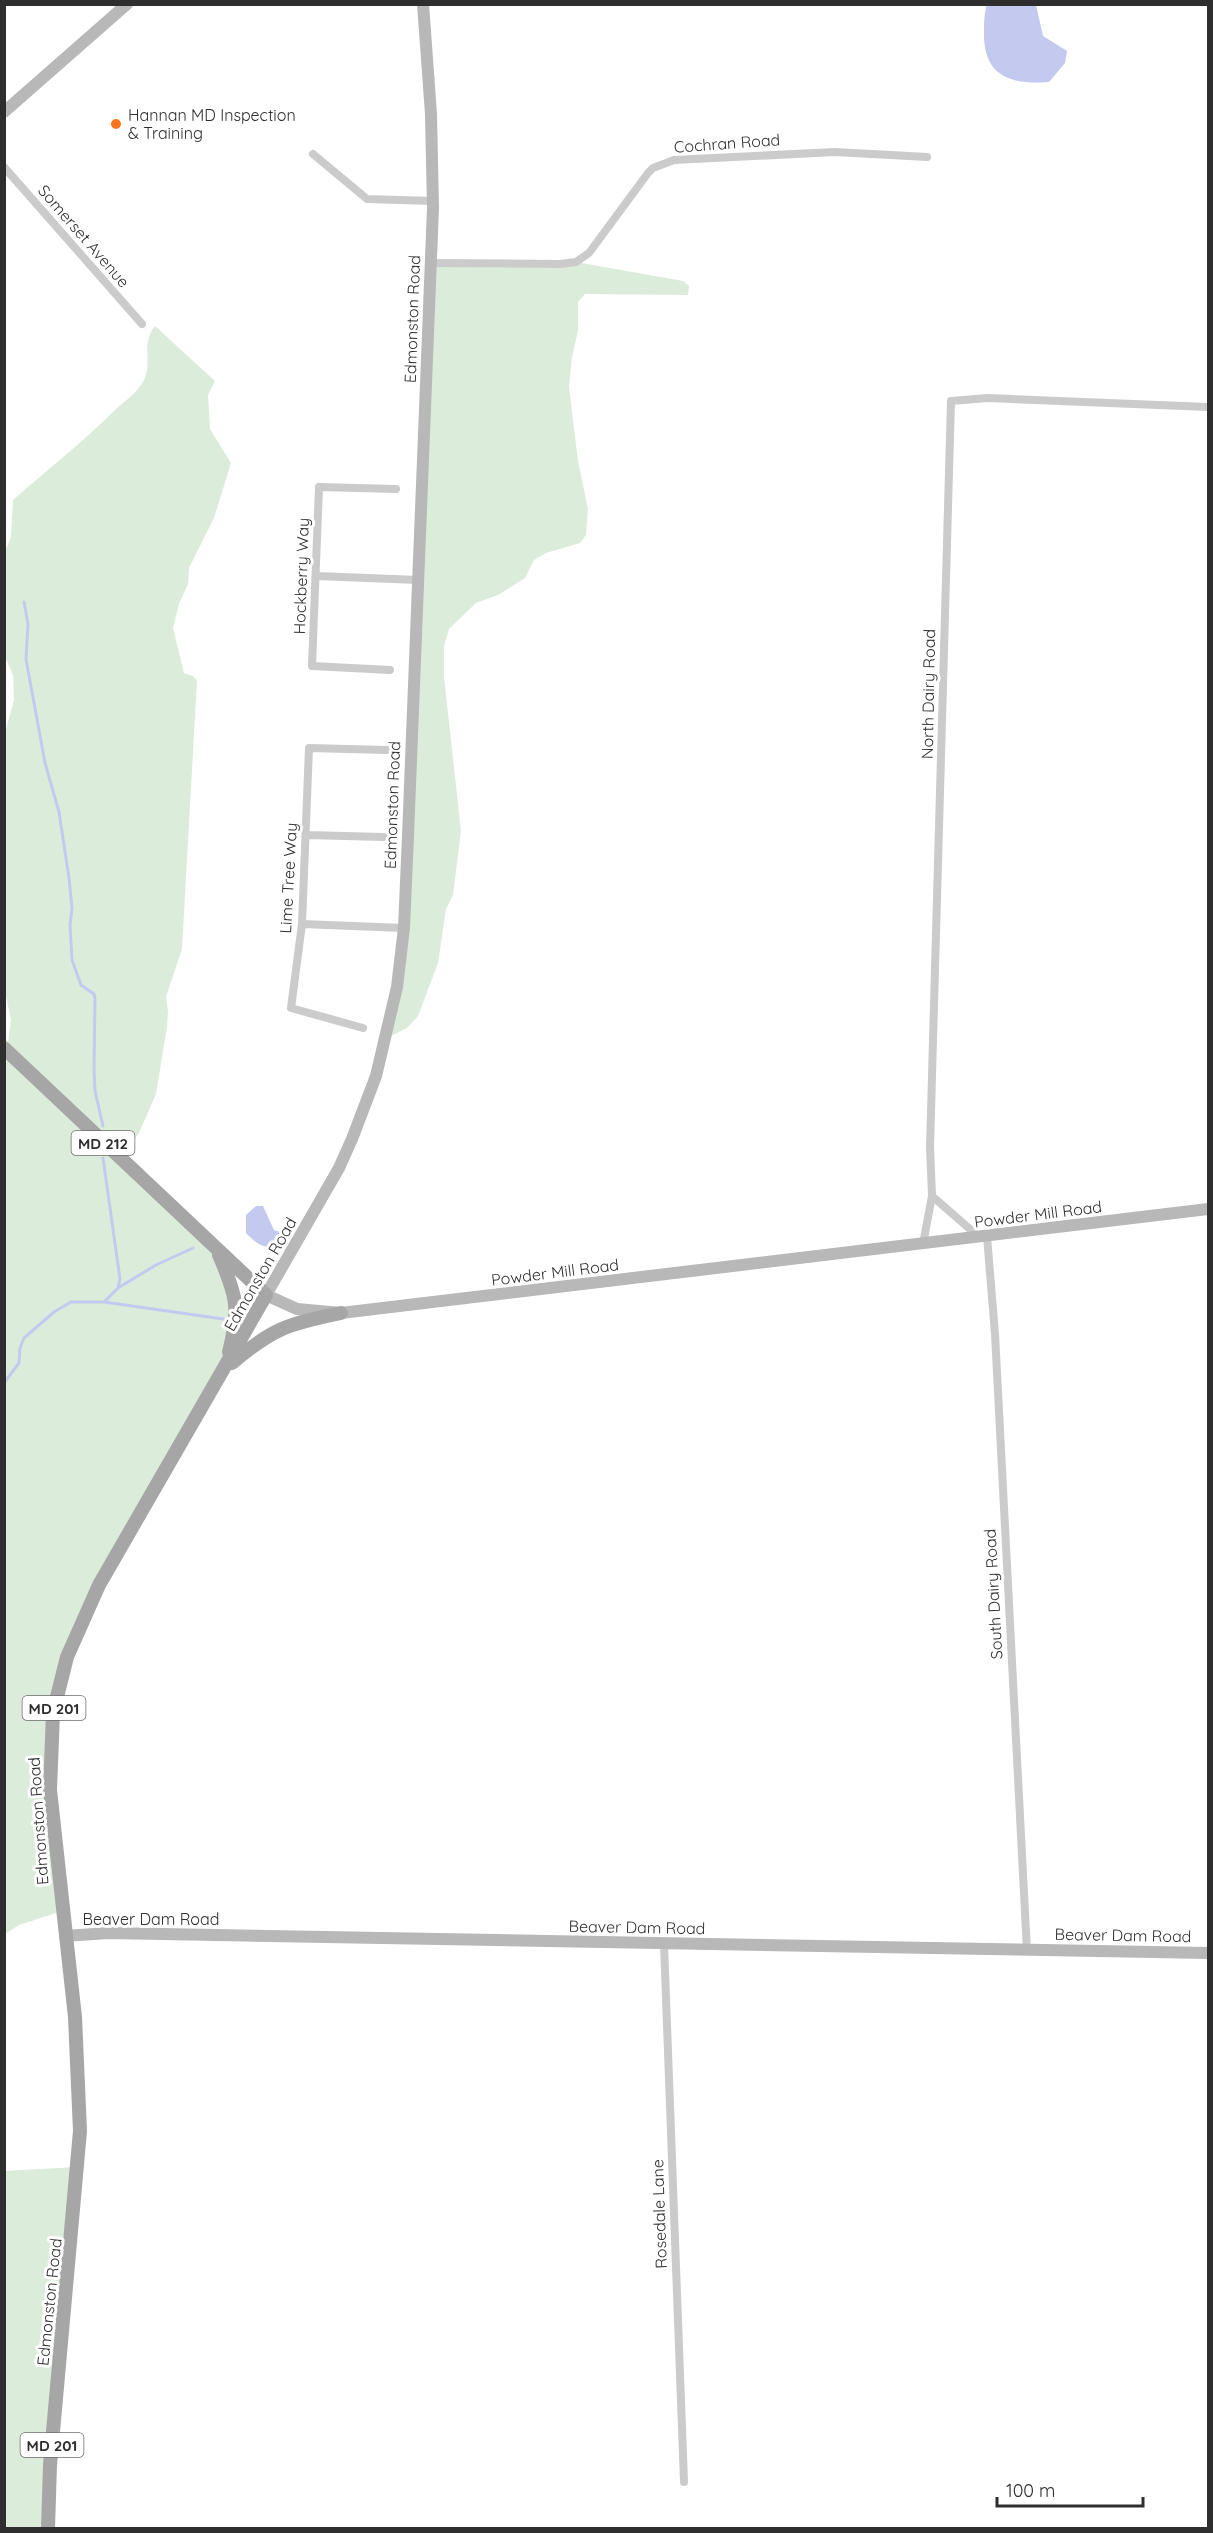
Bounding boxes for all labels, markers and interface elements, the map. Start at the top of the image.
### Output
place label: Hannan MD Inspection & Training [128,105,296,143]
marker: Hannan MD Inspection & Training [109,117,123,131]
street label: Cochran Road [673,129,781,157]
street label: Somerset Avenue [34,181,134,291]
street label: Edmonston Road [400,255,424,383]
street label: Hockberry Way [289,517,313,635]
street label: North Dairy Road [917,629,939,759]
street label: Edmonston Road [380,741,404,869]
street label: Lime Tree Way [275,822,301,934]
road number: MD 212 [72,1131,134,1155]
street label: Powder Mill Road [973,1196,1103,1232]
street label: Edmonston Road [219,1214,301,1334]
street label: Powder Mill Road [490,1254,620,1290]
street label: South Dairy Road [980,1528,1006,1660]
road number: MD 201 [22,1696,86,1720]
street label: Edmonston Road [24,1756,52,1886]
street label: Beaver Dam Road [83,1909,219,1929]
street label: Beaver Dam Road [568,1916,706,1938]
street label: Beaver Dam Road [1054,1924,1192,1946]
street label: Rosedale Lane [647,2159,671,2269]
street label: Edmonston Road [32,2237,66,2367]
road number: MD 201 [20,2433,84,2457]
scale bar [997,2470,1142,2508]
text: 100 m [1006,2479,1055,2502]

